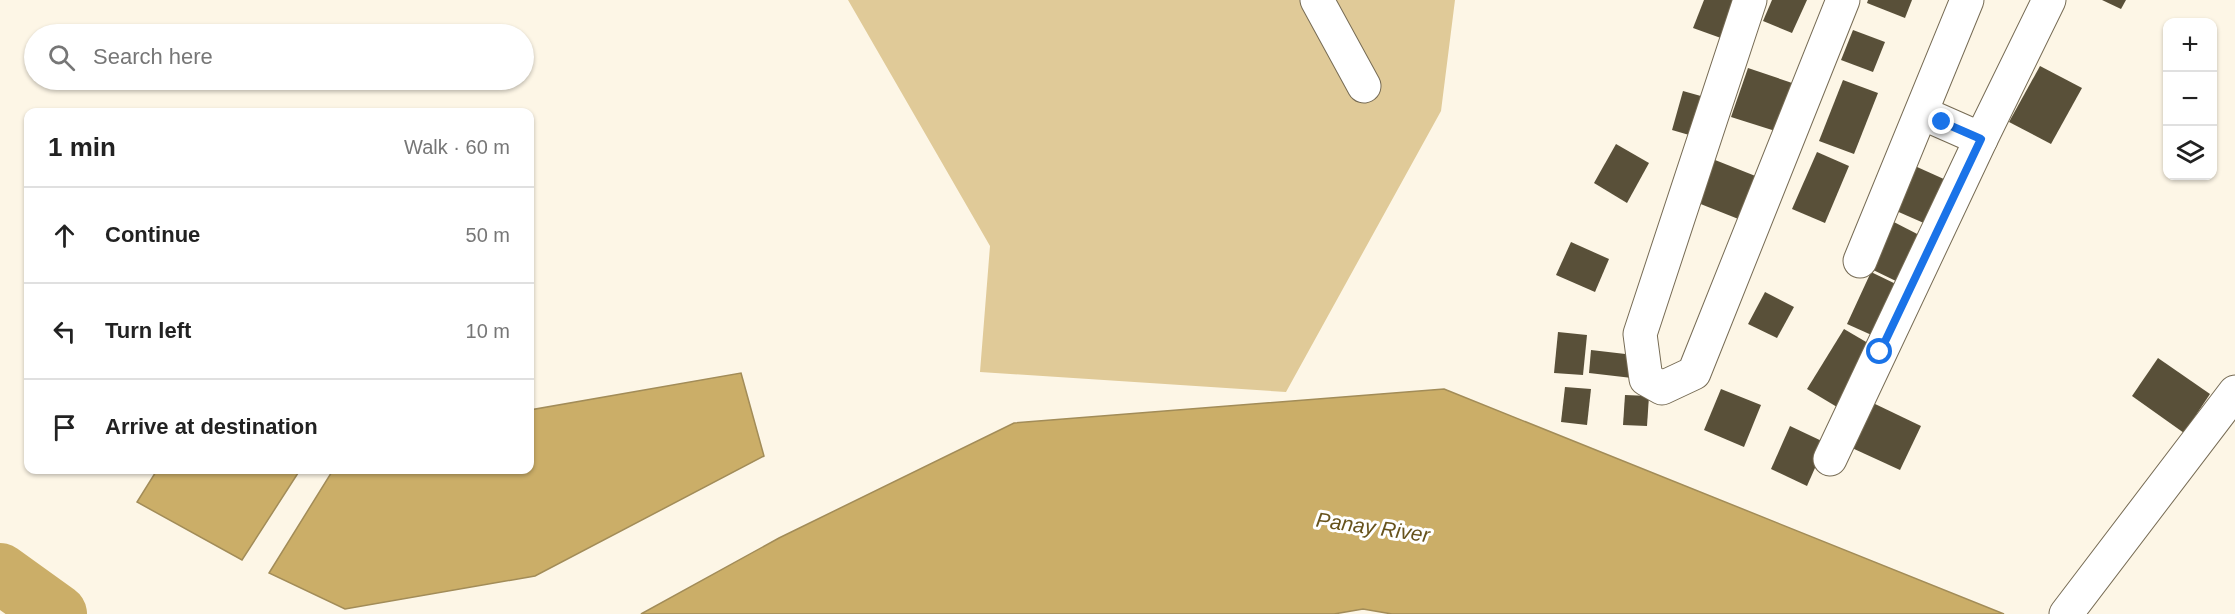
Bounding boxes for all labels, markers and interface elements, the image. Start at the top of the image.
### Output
map controls [2163,18,2217,180]
button: + [2163,18,2217,72]
search box [24,24,534,90]
icon: search [45,41,78,74]
text: Search here [93,44,213,69]
button: − [2163,72,2217,126]
route end [1928,108,1954,134]
button: layers [2163,126,2217,180]
text: 1 min [48,132,116,162]
text: Walk · 60 m [404,136,510,158]
icon: ahead [48,219,81,252]
text: Continue [105,222,200,247]
text: 50 m [466,224,510,246]
icon: left [48,315,81,348]
text: Turn left [105,318,191,343]
text: 10 m [466,320,510,342]
route start [1866,338,1892,364]
icon: arrive [48,411,81,444]
text: Arrive at destination [105,414,318,439]
water label: Panay River [1315,508,1432,546]

